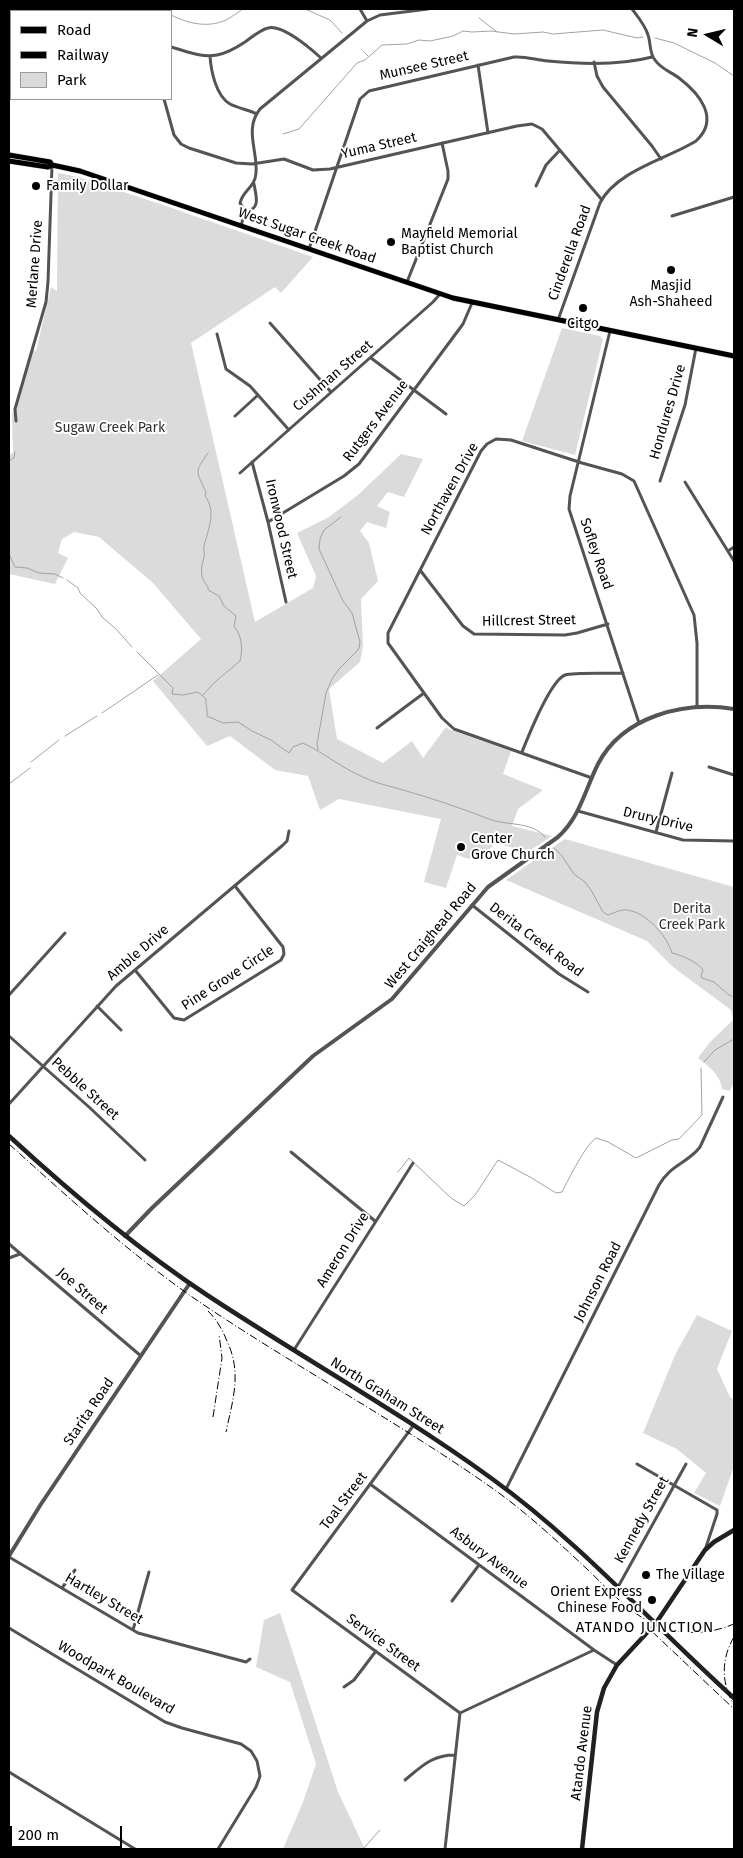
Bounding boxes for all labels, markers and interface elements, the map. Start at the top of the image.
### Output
legend [10,10,172,100]
north arrow [683,10,733,60]
text: Road [57,21,92,39]
text: N [684,27,702,39]
text: Railway [57,46,109,64]
street label: Munsee Street [378,48,470,84]
text: Park [57,71,87,89]
street label: Yuma Street [340,129,418,163]
place label: Family Dollar [46,178,129,194]
marker: Family Dollar [30,180,42,192]
street label: Cinderella Road [545,203,595,303]
street label: West Sugar Creek Road [236,204,378,268]
street label: Merlane Drive [24,220,46,308]
place label: Mayfield Memorial Baptist Church [401,226,518,258]
marker: Mayfield Memorial Baptist Church [385,236,397,248]
marker: Masjid Ash-Shaheed [665,264,677,276]
place label: Masjid Ash-Shaheed [629,278,713,310]
marker: Citgo [577,302,589,314]
place label: Citgo [567,316,599,332]
street label: Cushman Street [290,337,376,415]
street label: Hondures Drive [646,363,690,461]
street label: Rutgers Avenue [340,377,412,465]
park label: Sugaw Creek Park [55,420,165,436]
street label: Northaven Drive [418,440,482,538]
street label: Ironwood Street [261,477,301,581]
street label: Sofley Road [576,516,616,592]
street label: Hillcrest Street [482,612,576,630]
street label: Drury Drive [621,804,695,836]
place label: Center Grove Church [471,831,555,864]
marker: Center Grove Church [455,841,467,853]
street label: West Craighead Road [382,879,480,993]
street label: Derita Creek Road [486,899,586,981]
park label: Derita Creek Park [659,901,725,934]
street label: Amble Drive [104,922,172,984]
street label: Pine Grove Circle [179,942,277,1014]
street label: Pebble Street [48,1054,122,1124]
street label: Ameron Drive [313,1209,373,1291]
street label: Johnson Road [571,1239,625,1325]
street label: Joe Street [53,1264,111,1318]
street label: North Graham Street [327,1354,447,1438]
street label: Starita Road [60,1375,118,1449]
street label: Toal Street [317,1469,371,1533]
street label: Kennedy Street [611,1474,673,1566]
street label: Asbury Avenue [447,1523,531,1593]
place label: The Village [656,1567,725,1583]
marker: The Village [640,1569,652,1581]
street label: Hartley Street [62,1570,146,1628]
place label: Orient Express Chinese Food [550,1584,642,1616]
marker: Orient Express Chinese Food [646,1594,658,1606]
street label: Service Street [343,1611,423,1675]
district label: ATANDO JUNCTION [574,1619,716,1637]
street label: Woodpark Boulevard [55,1638,177,1718]
street label: Atando Avenue [568,1705,596,1801]
scale bar [12,1816,125,1848]
text: 200 m [18,1826,59,1844]

